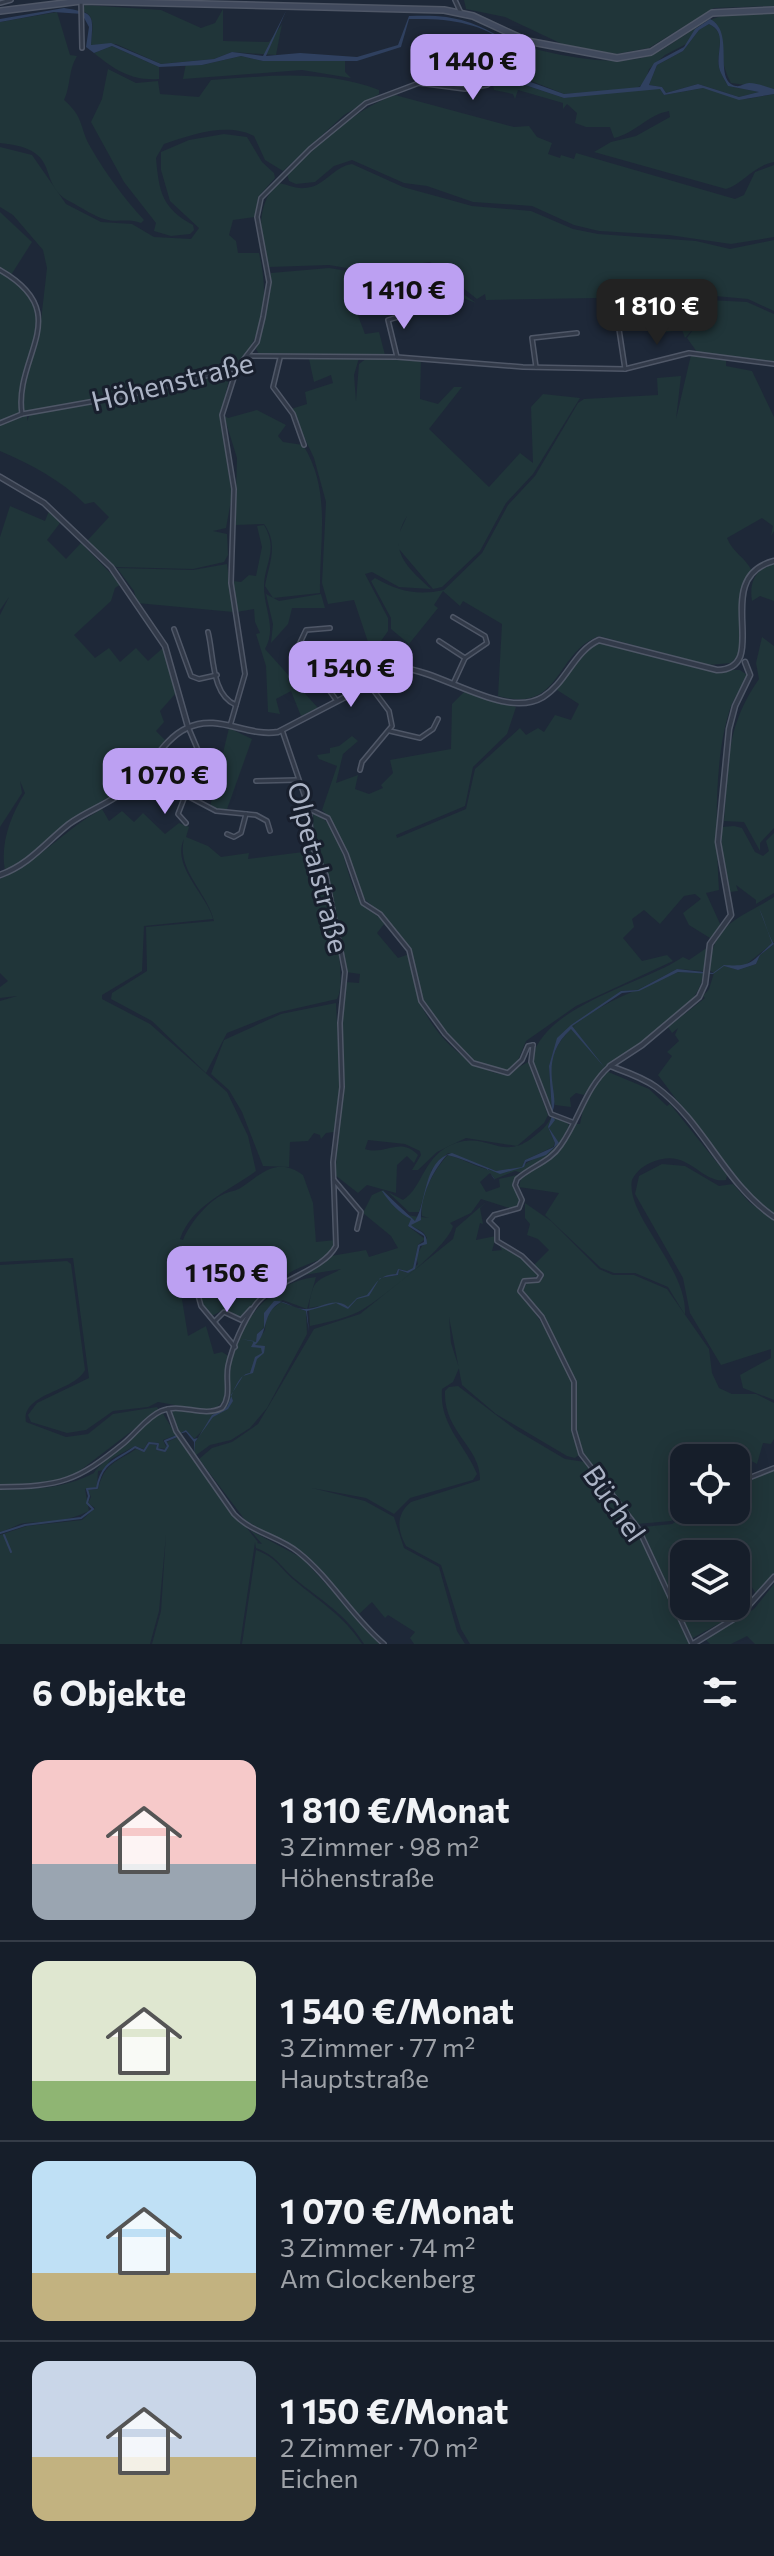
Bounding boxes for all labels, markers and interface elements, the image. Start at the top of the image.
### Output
pin: 1 440 € [399,34,547,102]
text: 1 440 € [428,44,518,75]
pin: 1 410 € [330,263,478,331]
text: 1 410 € [362,273,446,304]
pin: 1 810 € [583,279,731,347]
text: 1 810 € [614,289,700,320]
street label: Höhenstraße [87,344,257,418]
pin: 1 540 € [277,641,425,709]
text: 1 540 € [307,651,395,682]
pin: 1 070 € [91,748,239,816]
text: 1 070 € [121,758,209,789]
street label: Olpetalstraße [281,778,357,956]
pin: 1 150 € [153,1246,301,1314]
text: 1 150 € [185,1256,269,1287]
map controls [670,1444,750,1620]
button: locate [670,1444,750,1524]
street label: Büchel [577,1458,653,1548]
button: layers [670,1540,750,1620]
icon: filters [698,1670,742,1714]
text: 6 Objekte [32,1671,186,1713]
text: 1 810 €/Monat [280,1788,510,1830]
icon: home [96,1792,192,1888]
text: 3 Zimmer · 98 m² [280,1830,479,1861]
text: Höhenstraße [280,1861,434,1892]
text: 1 540 €/Monat [280,1989,514,2031]
icon: home [96,1993,192,2089]
text: 3 Zimmer · 77 m² [280,2031,475,2062]
text: Hauptstraße [280,2062,429,2093]
text: 1 070 €/Monat [280,2189,514,2231]
icon: home [96,2193,192,2289]
text: 3 Zimmer · 74 m² [280,2231,475,2262]
text: Am Glockenberg [280,2262,475,2293]
text: 1 150 €/Monat [280,2389,508,2431]
icon: home [96,2393,192,2489]
text: 2 Zimmer · 70 m² [280,2431,478,2462]
text: Eichen [280,2462,358,2493]

